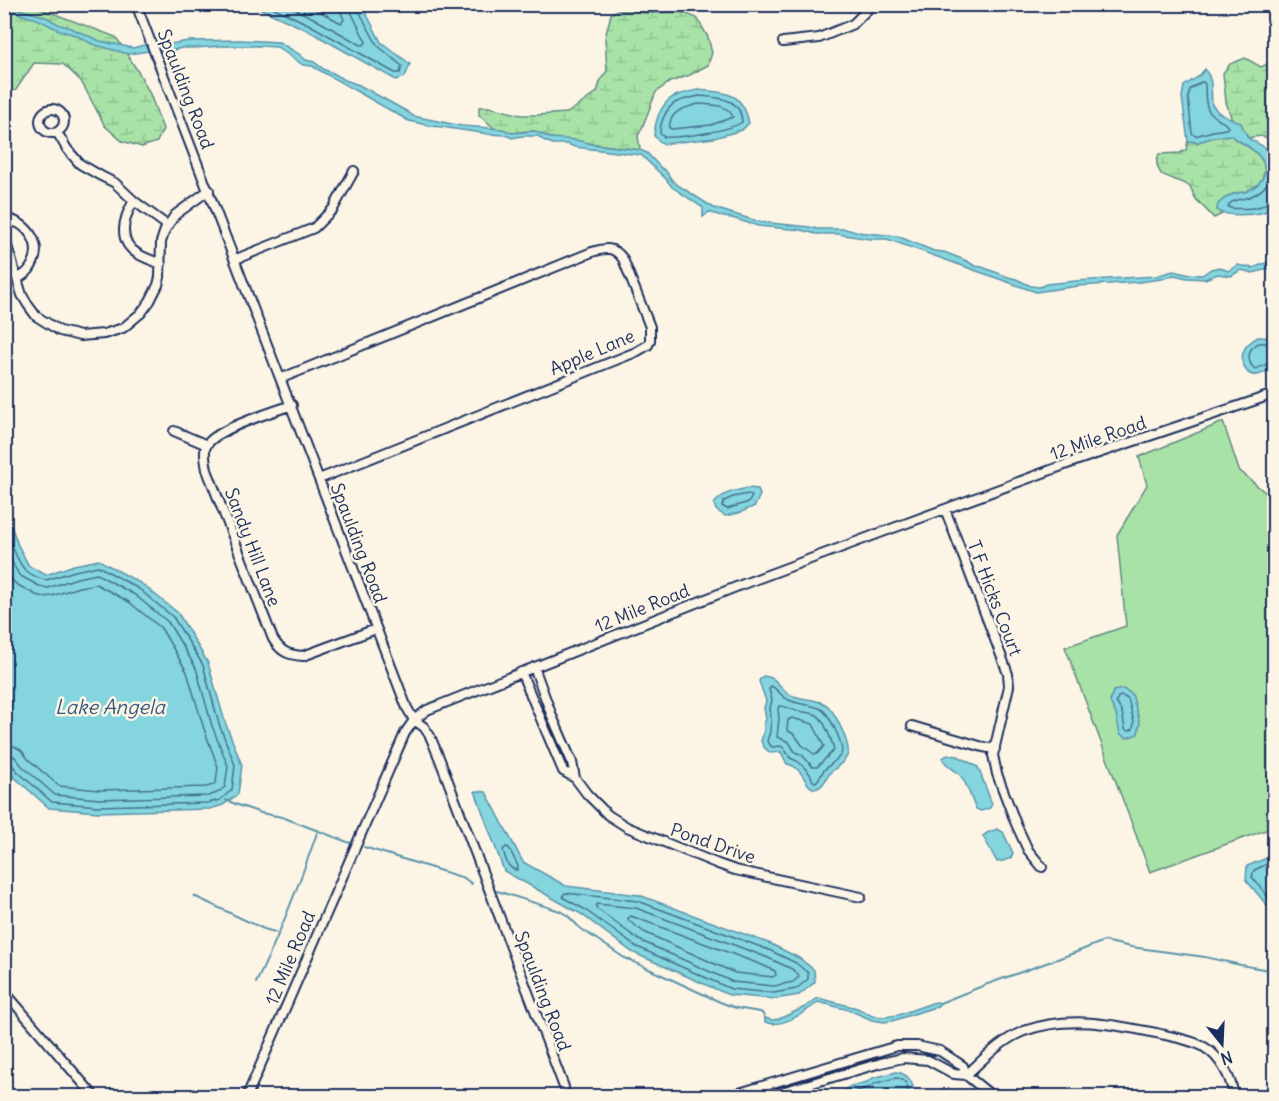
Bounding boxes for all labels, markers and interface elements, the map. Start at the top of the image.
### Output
street label: Spaulding Road [153,26,220,153]
street label: Apple Lane [546,324,638,380]
street label: 12 Mile Road [1047,411,1149,465]
street label: Spaulding Road [326,480,393,607]
street label: Sandy Hill Lane [220,484,286,610]
street label: T F Hicks Court [962,537,1028,659]
street label: 12 Mile Road [591,578,693,637]
water label: Lake Angela [55,694,167,719]
street label: Pond Drive [667,818,759,868]
street label: 12 Mile Road [260,907,320,1009]
street label: Spaulding Road [510,928,577,1055]
north arrow [1192,1014,1252,1074]
text: N [1218,1047,1235,1069]

